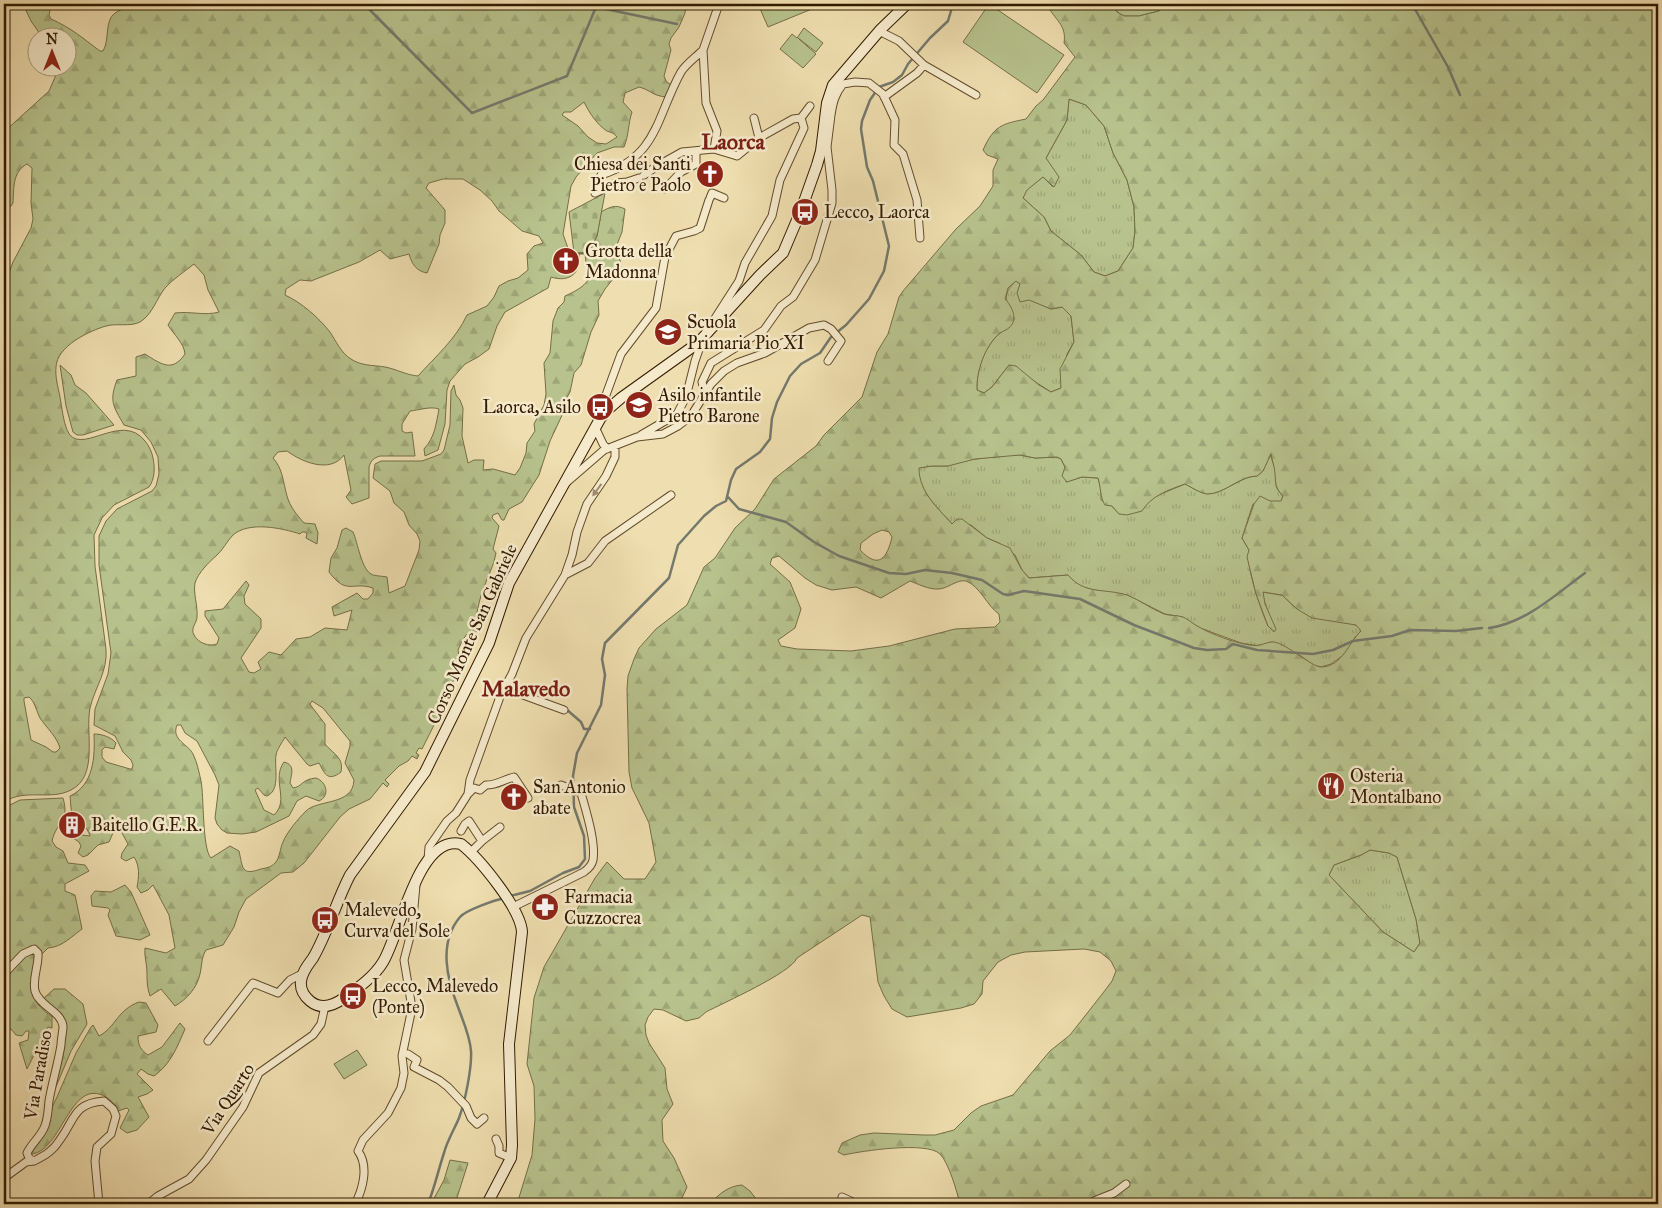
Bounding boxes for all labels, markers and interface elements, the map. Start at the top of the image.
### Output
north arrow [28,28,78,78]
text: N [46,31,58,48]
district label: Laorca [701,128,765,155]
place label: Chiesa dei Santi Pietro e Paolo [574,153,691,196]
church icon: Chiesa dei Santi Pietro e Paolo [695,159,725,189]
bus stop icon: Lecco, Laorca [790,197,820,227]
place label: Lecco, Laorca [824,201,930,223]
place label: Grotta della Madonna [585,240,673,283]
church icon: Grotta della Madonna [551,246,581,276]
place label: Scuola Primaria Pio XI [687,311,805,354]
school or university icon: Scuola Primaria Pio XI [653,317,683,347]
place label: Asilo infantile Pietro Barone [657,384,761,427]
school or university icon: Asilo infantile Pietro Barone [624,390,654,420]
bus stop icon: Laorca, Asilo [585,392,615,422]
place label: Laorca, Asilo [483,396,581,418]
one-way arrow [592,483,602,497]
street label: Corso Monte San Gabriele [422,540,522,728]
district label: Malavedo [482,675,570,702]
place label: Osteria Montalbano [1350,765,1441,808]
restaurant icon: Osteria Montalbano [1316,771,1346,801]
place label: San Antonio abate [533,776,626,819]
church icon: San Antonio abate [499,782,529,812]
building icon: Baitello G.E.R. [57,810,87,840]
place label: Baitello G.E.R. [91,814,202,836]
place label: Farmacia Cuzzocrea [564,886,641,929]
pharmacy icon: Farmacia Cuzzocrea [530,892,560,922]
place label: Malevedo, Curva del Sole [344,899,450,942]
bus stop icon: Malevedo, Curva del Sole [310,905,340,935]
place label: Lecco, Malevedo (Ponte) [372,975,498,1019]
bus stop icon: Lecco, Malevedo (Ponte) [338,981,368,1011]
street label: Via Paradiso [19,1028,57,1123]
street label: Via Quarto [196,1059,259,1140]

